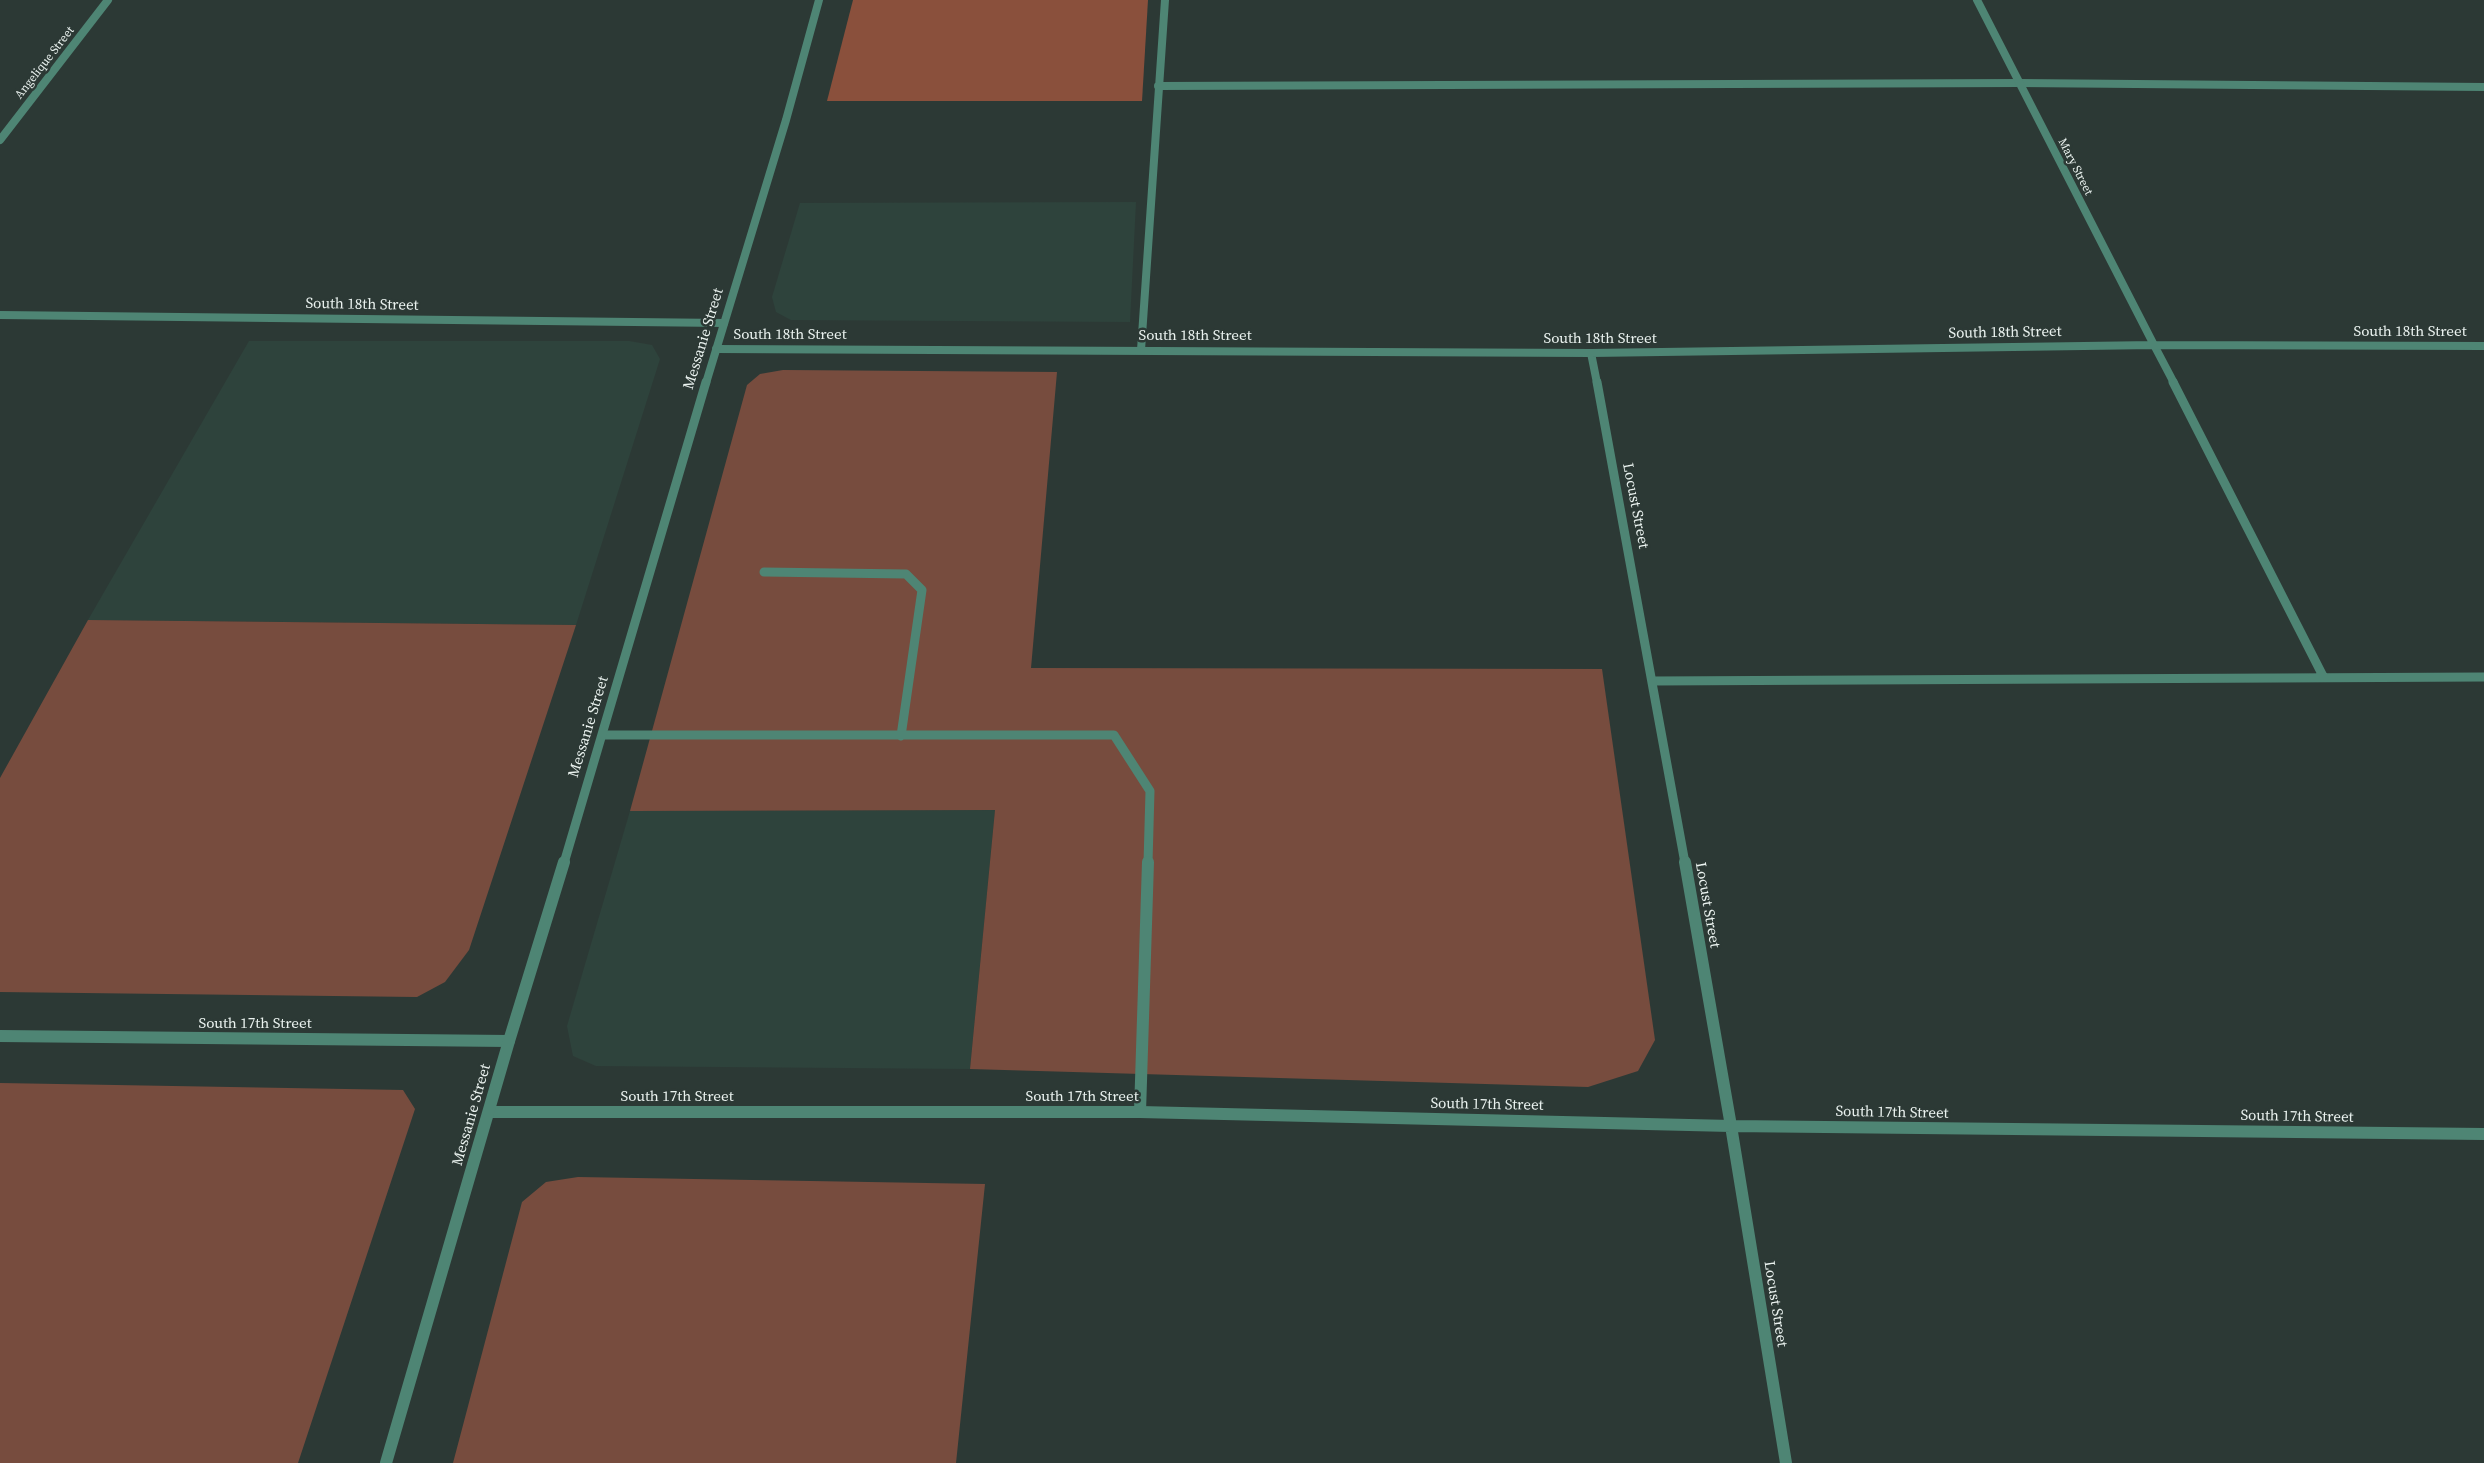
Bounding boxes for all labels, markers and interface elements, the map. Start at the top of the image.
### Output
street label: Angelique Street [12,24,78,102]
street label: Mary Street [2055,136,2095,198]
street label: Messanie Street [680,286,728,392]
street label: South 18th Street [305,295,419,315]
street label: South 18th Street [1948,323,2062,343]
street label: South 18th Street [2353,323,2467,341]
street label: South 18th Street [733,326,847,344]
street label: South 18th Street [1138,327,1252,345]
street label: South 18th Street [1543,330,1657,348]
street label: Locust Street [1618,462,1652,550]
street label: Messanie Street [565,674,613,780]
street label: Locust Street [1691,861,1723,949]
street label: South 17th Street [198,1015,312,1033]
street label: Messanie Street [449,1062,495,1168]
street label: South 17th Street [620,1088,734,1106]
street label: South 17th Street [1025,1088,1139,1106]
street label: South 17th Street [1430,1095,1544,1115]
street label: South 17th Street [1835,1103,1949,1123]
street label: South 17th Street [2240,1107,2354,1127]
street label: Locust Street [1759,1260,1791,1348]

